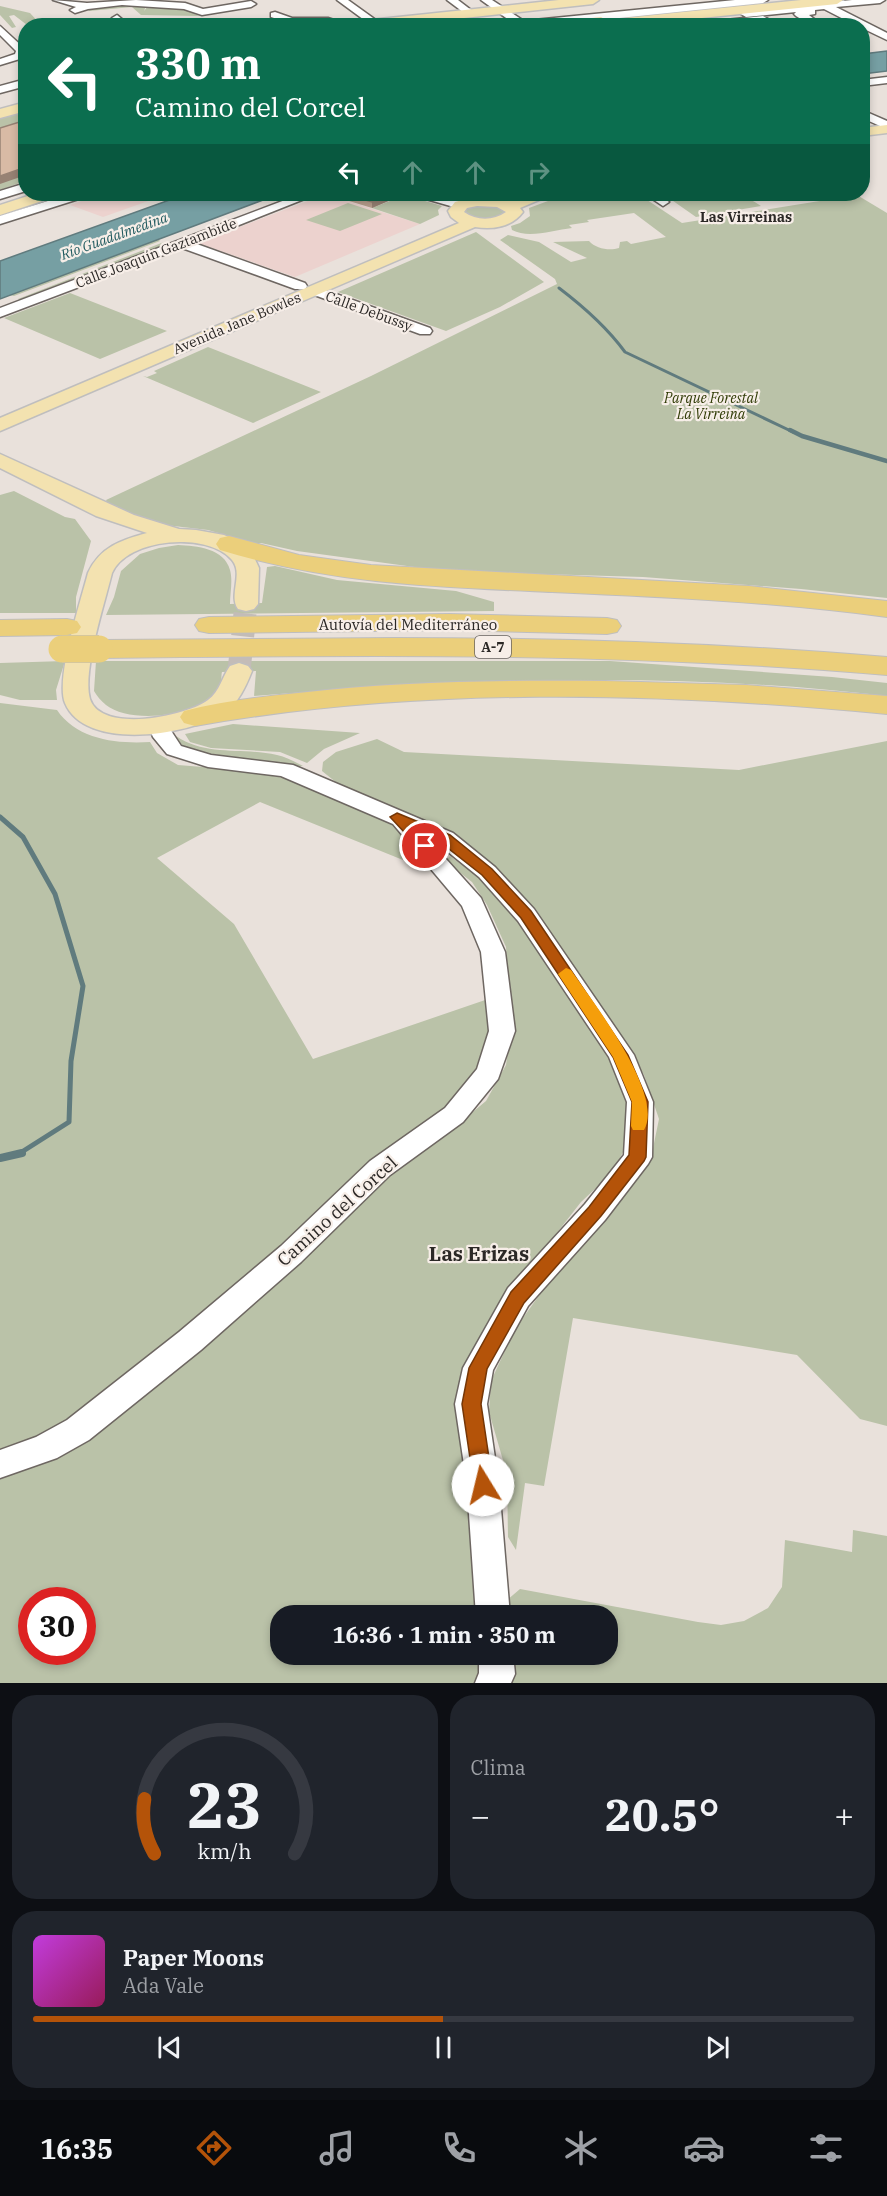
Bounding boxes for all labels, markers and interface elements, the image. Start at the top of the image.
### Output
text: 330 m [135,36,261,91]
icon: left [36,42,114,120]
text: Camino del Corcel [135,89,366,124]
icon: left [333,156,366,189]
icon: ahead [396,156,429,189]
icon: ahead [459,156,492,189]
icon: right [522,156,555,189]
water label: Río Guadalmedina [57,208,170,264]
district label: Las Virreinas [700,208,792,226]
street label: Calle Joaquín Gaztambide [73,214,239,292]
street label: Calle Debussy [323,287,415,335]
street label: Avenida Jane Bowles [170,288,304,358]
park label: Parque Forestal La Virreina [663,389,759,423]
street label: Autovía del Mediterráneo [319,615,497,634]
road number: A-7 [475,636,511,658]
pin [399,820,450,871]
icon: arrive [408,829,441,862]
street label: Camino del Corcel [272,1151,402,1271]
district label: Las Erizas [429,1240,529,1267]
position arrow [451,1453,515,1517]
speed limit sign: 30 [18,1587,96,1665]
text: 16:36 · 1 min · 350 m [332,1620,556,1649]
text: Clima [471,1754,526,1781]
text: 23 [187,1764,262,1845]
text: 20.5° [605,1785,720,1843]
text: − [471,1794,490,1837]
text: + [834,1794,854,1837]
text: km/h [198,1837,252,1865]
text: Paper Moons [123,1943,264,1972]
text: Ada Vale [123,1972,204,1999]
icon: previous [153,2031,186,2064]
icon: pause [427,2031,460,2064]
icon: next [701,2031,734,2064]
icon: directions [193,2127,235,2169]
icon: music [316,2127,358,2169]
icon: phone [438,2127,480,2169]
icon: climate [560,2127,602,2169]
icon: car [683,2127,725,2169]
icon: filters [805,2127,847,2169]
text: 16:35 [40,2131,113,2166]

